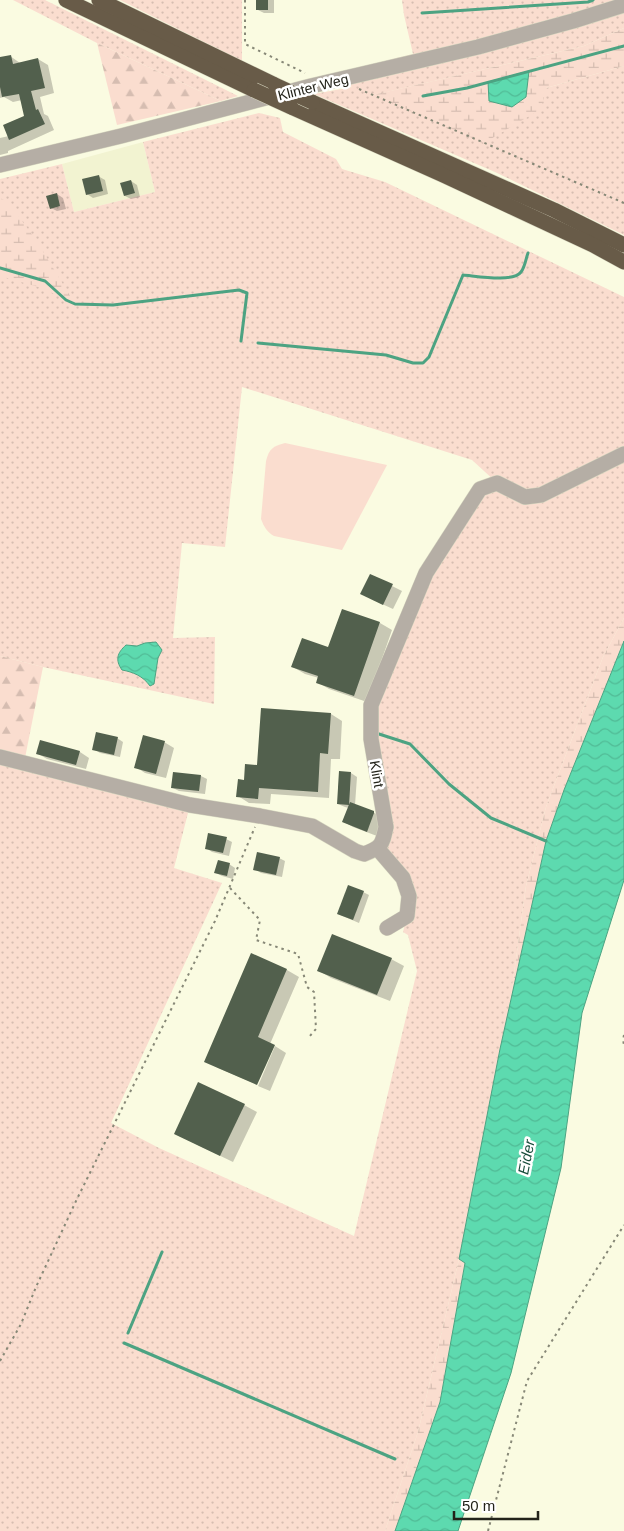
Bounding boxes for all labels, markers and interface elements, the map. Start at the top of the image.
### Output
street label: Klinter Weg [276,71,350,103]
street label: Klint [367,759,387,789]
water label: Eider [514,1137,538,1176]
scale bar [454,1488,538,1520]
text: 50 m [462,1497,495,1514]

